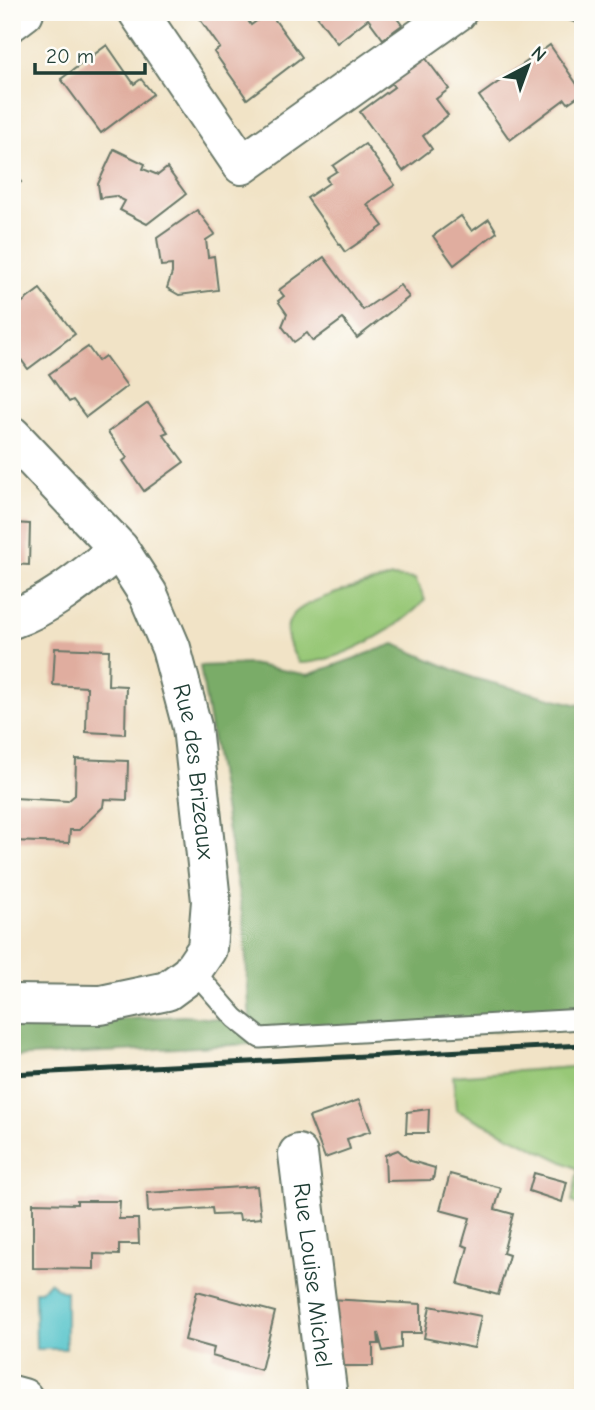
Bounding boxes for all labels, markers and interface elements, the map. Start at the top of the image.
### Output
scale bar [35,32,145,76]
north arrow [494,32,564,102]
text: N [527,42,550,66]
text: 20 m [46,44,94,68]
street label: Rue des Brizeaux [167,681,220,861]
street label: Rue Louise Michel [288,1181,338,1369]

